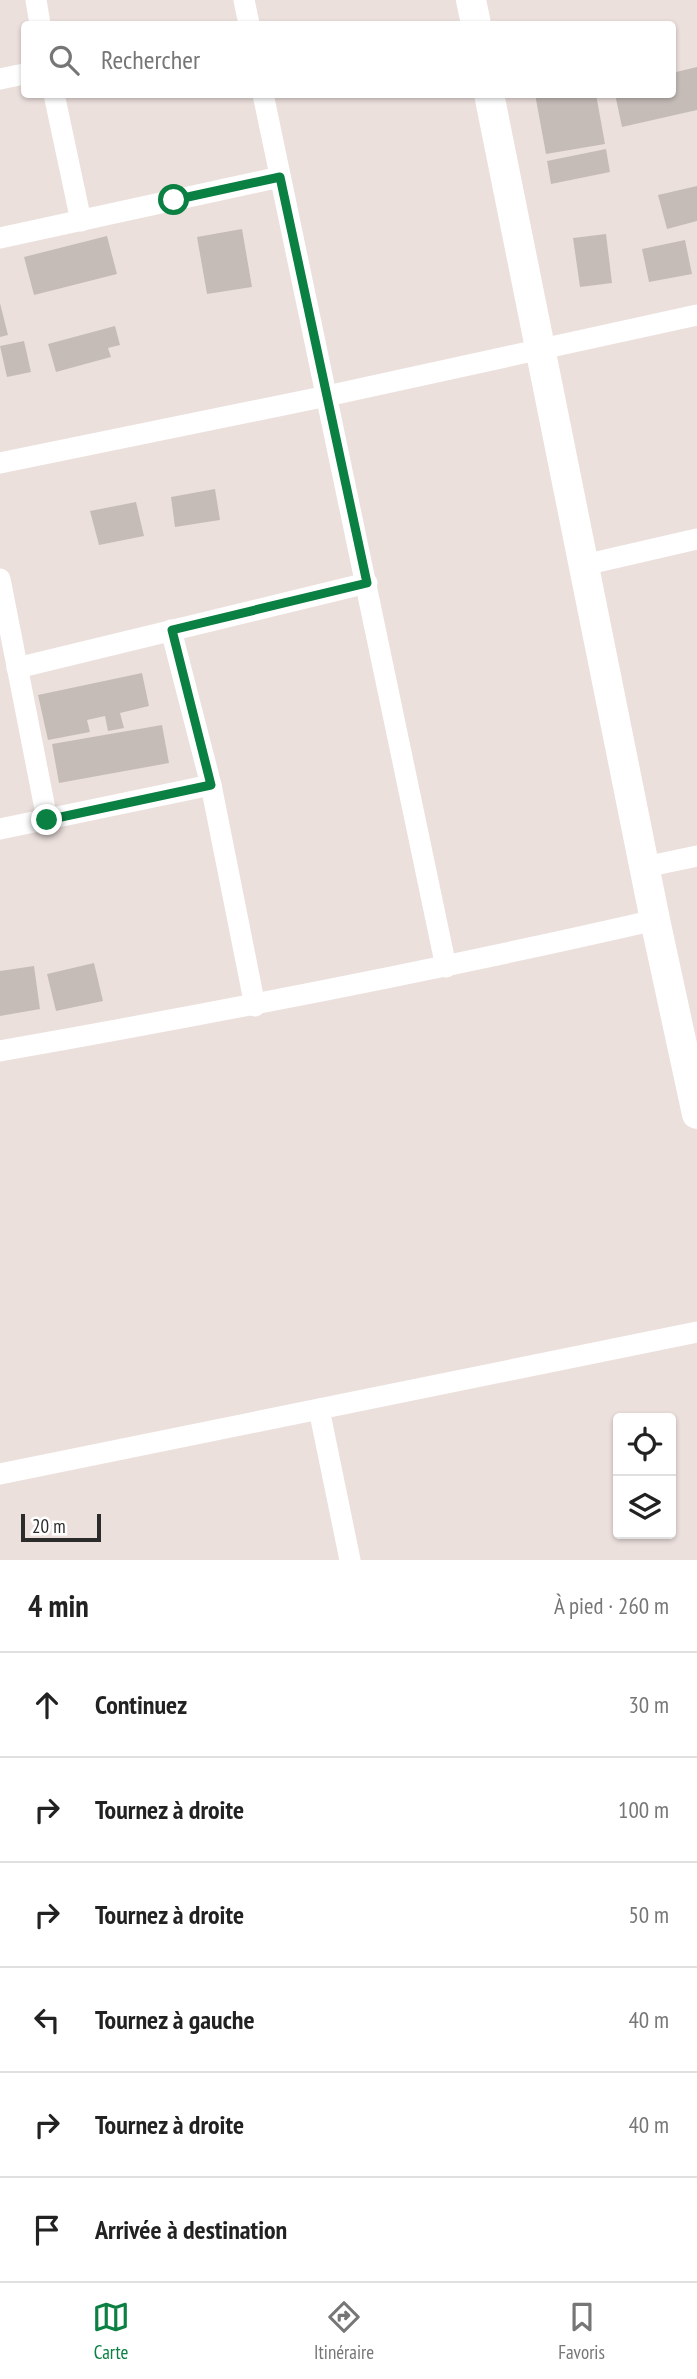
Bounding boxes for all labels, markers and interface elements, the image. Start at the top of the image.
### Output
search box [21,21,676,98]
icon: search [45,41,83,79]
text: Rechercher [101,43,200,76]
route start [158,184,189,215]
route end [31,804,62,835]
map controls [613,1413,676,1539]
button: locate [613,1413,676,1476]
button: layers [613,1476,676,1539]
scale bar [21,1511,102,1543]
text: 20 m [32,1514,66,1538]
text: 4 min [28,1586,89,1625]
text: À pied · 260 m [554,1591,669,1620]
icon: ahead [28,1686,66,1724]
text: Continuez [95,1688,187,1721]
text: 30 m [628,1690,669,1719]
icon: right [28,1791,66,1829]
text: Tournez à droite [95,1793,244,1826]
text: 100 m [618,1795,669,1824]
icon: right [28,1896,66,1934]
text: Tournez à droite [95,1898,244,1931]
text: 50 m [628,1900,669,1929]
icon: left [28,2001,66,2039]
text: Tournez à gauche [95,2003,255,2036]
text: 40 m [628,2005,669,2034]
icon: right [28,2106,66,2144]
text: Tournez à droite [95,2108,244,2141]
text: 40 m [628,2110,669,2139]
icon: arrive [28,2211,66,2249]
text: Arrivée à destination [95,2213,287,2246]
tab: Carte [92,2298,130,2364]
tab: Itinéraire [314,2298,374,2364]
tab: Favoris [558,2298,605,2364]

